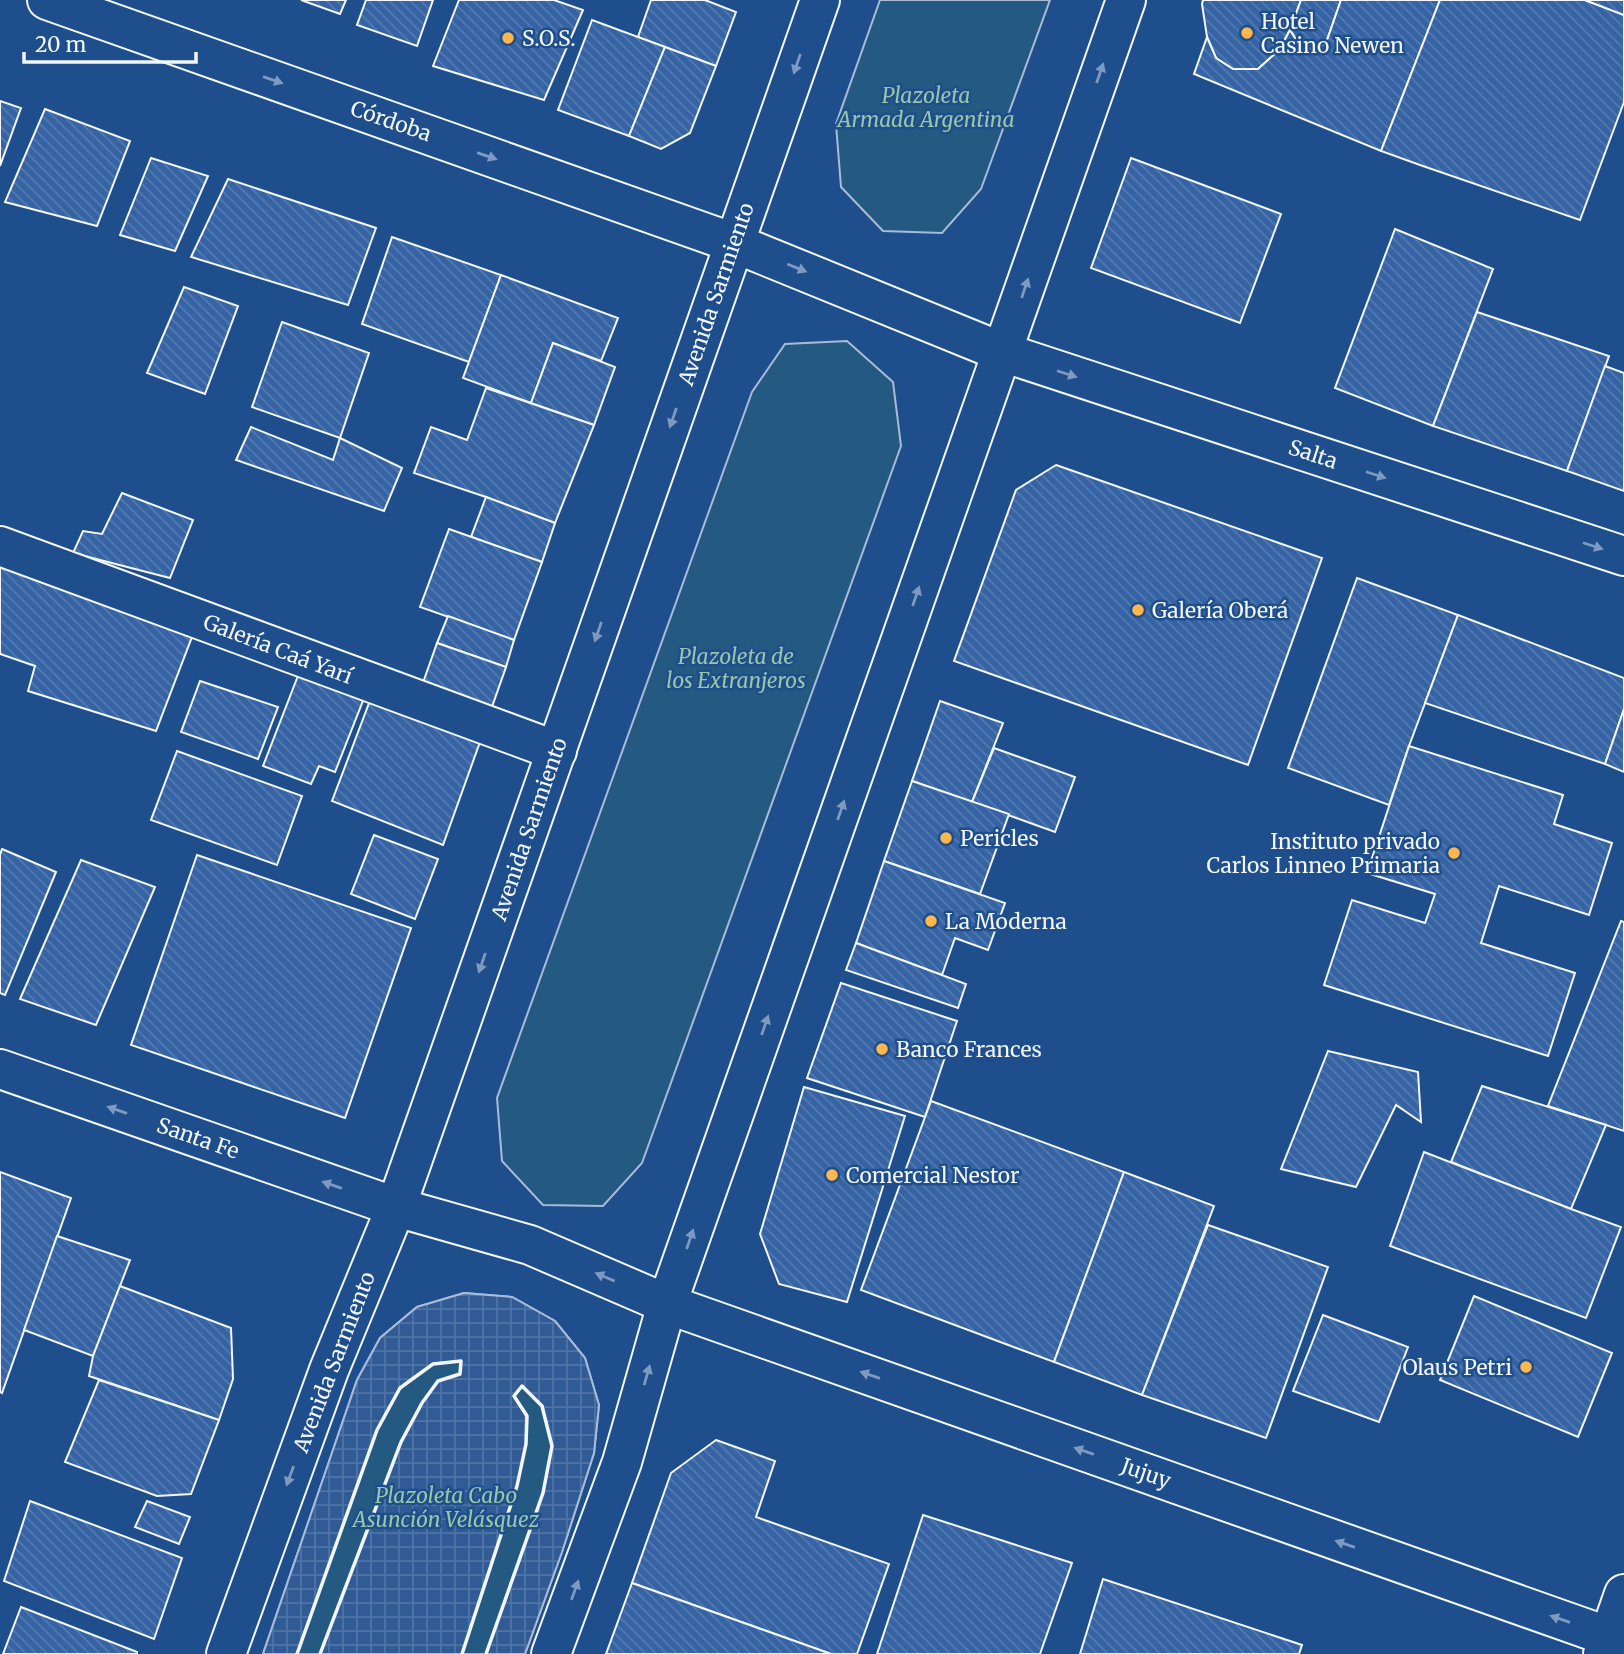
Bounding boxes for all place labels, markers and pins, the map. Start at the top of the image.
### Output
place label: Hotel Casino Newen [1261,8,1404,59]
place label: S.O.S. [522,25,576,52]
marker: Hotel Casino Newen [1239,25,1255,41]
marker: S.O.S. [500,30,516,46]
place label: Galería Oberá [1152,597,1288,624]
marker: Galería Oberá [1130,602,1146,618]
place label: Pericles [960,825,1039,852]
place label: Instituto privado Carlos Linneo Primaria [1207,828,1440,879]
marker: Pericles [938,830,954,846]
marker: Instituto privado Carlos Linneo Primaria [1446,845,1462,861]
place label: La Moderna [945,908,1067,935]
marker: La Moderna [923,913,939,929]
place label: Banco Frances [896,1036,1042,1063]
marker: Banco Frances [874,1041,890,1057]
place label: Comercial Nestor [846,1162,1019,1189]
marker: Comercial Nestor [824,1167,840,1183]
place label: Olaus Petri [1402,1354,1512,1381]
marker: Olaus Petri [1518,1359,1534,1375]

